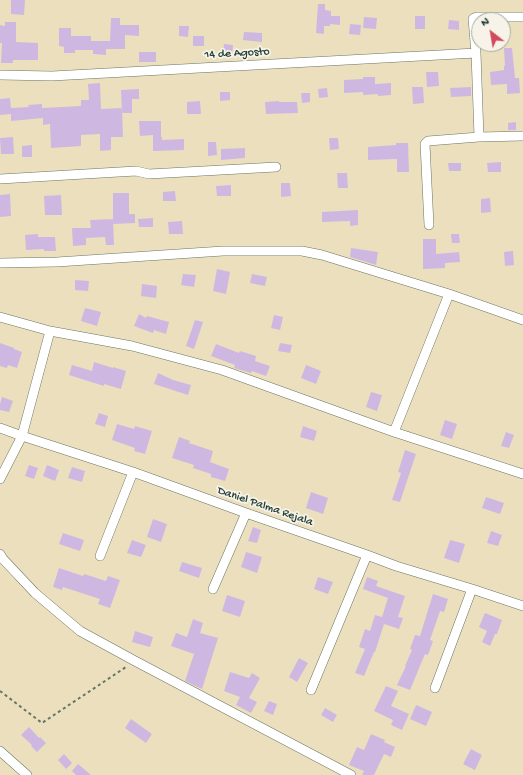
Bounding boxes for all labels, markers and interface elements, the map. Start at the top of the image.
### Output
north arrow [471,12,511,52]
text: N [479,16,492,30]
street label: 14 de Agosto [204,45,270,63]
street label: Daniel Palma Rejala [215,484,315,530]

